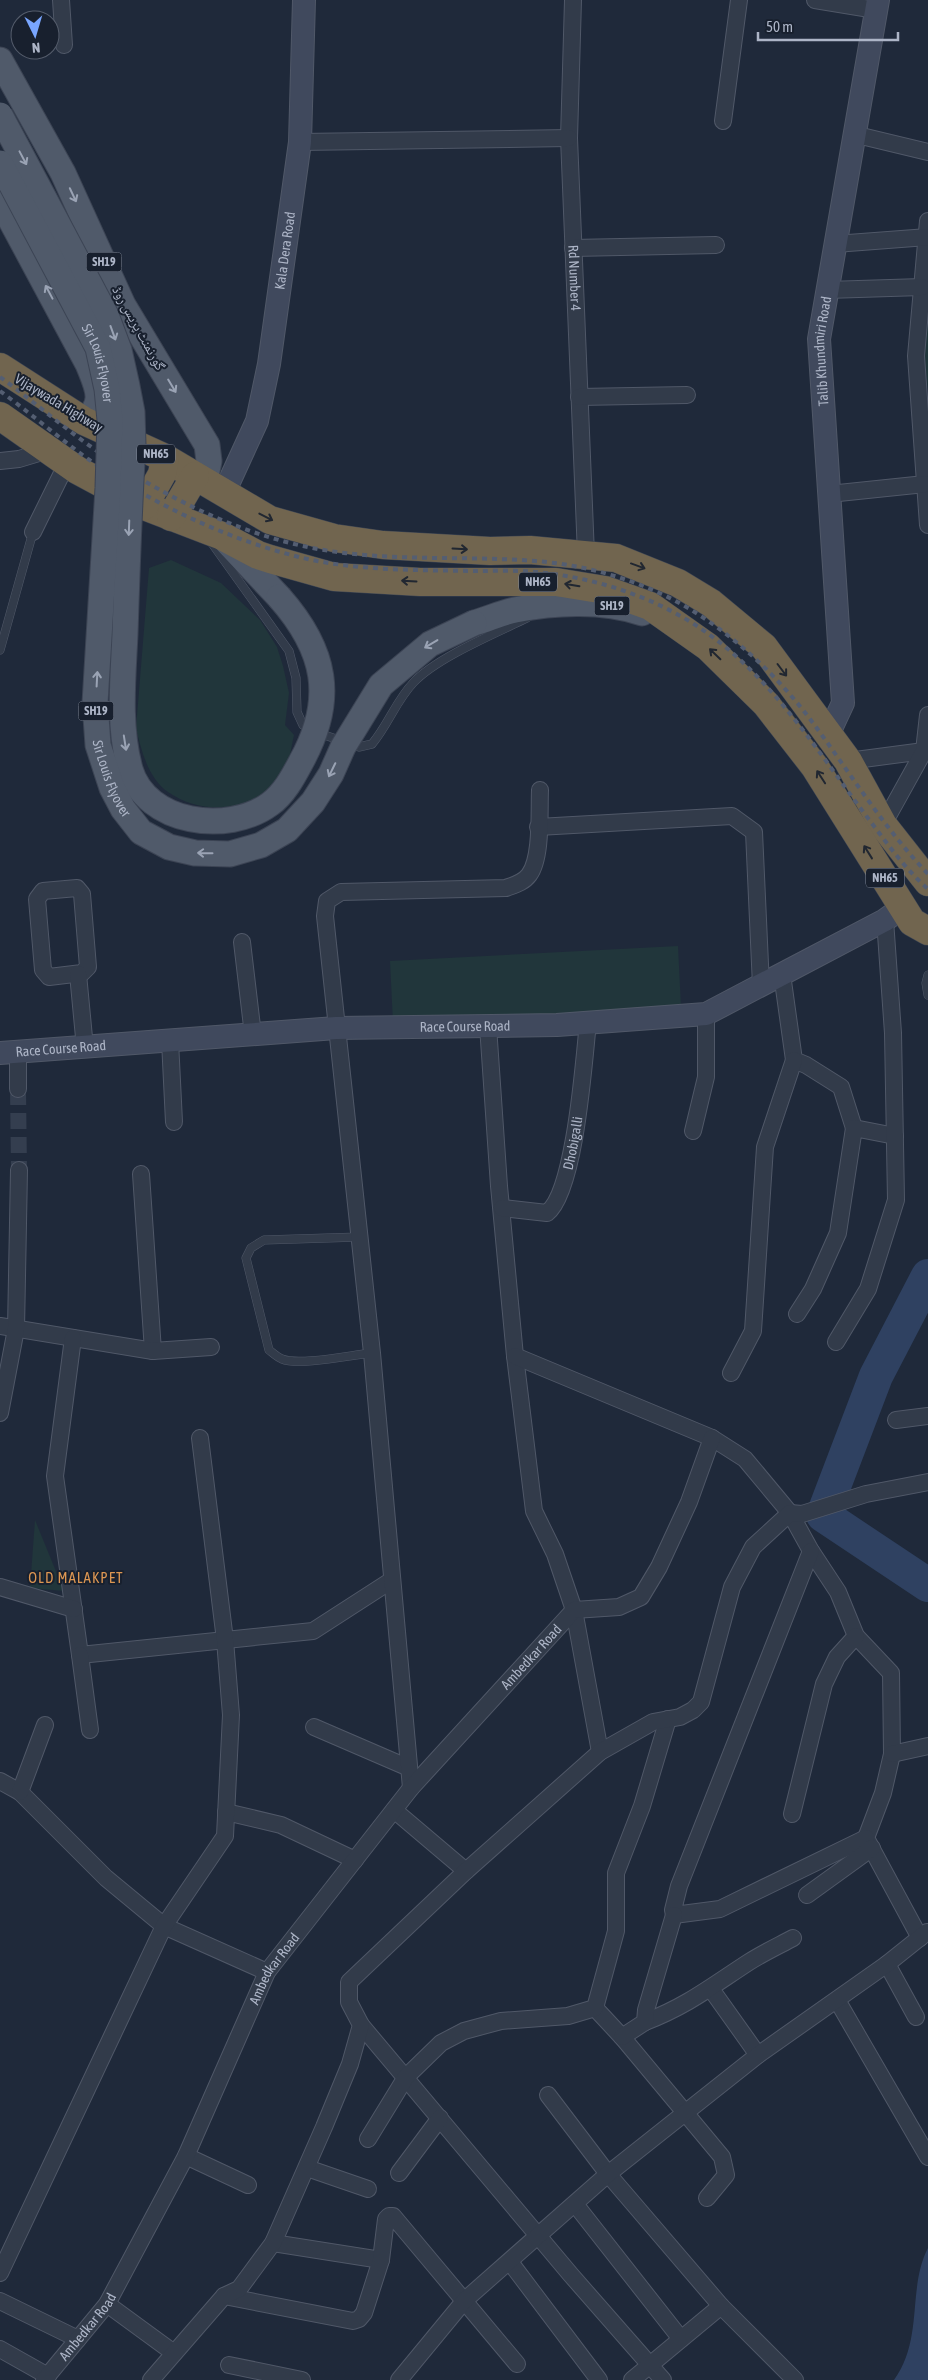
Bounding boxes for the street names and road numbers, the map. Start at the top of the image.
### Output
street label: Kala Dera Road [271,211,298,291]
street label: Rd Number 4 [565,244,584,312]
road number: SH19 [86,252,122,272]
street label: گورنمنٹ پریس روڈ [108,283,169,374]
street label: Talib Khundmiri Road [811,295,834,407]
street label: Sir Louis Flyover [79,321,116,404]
street label: Vijaywada Highway [12,370,106,436]
road number: NH65 [137,444,175,464]
road number: NH65 [519,572,557,592]
road number: SH19 [594,596,630,616]
road number: SH19 [78,701,114,720]
street label: Sir Louis Flyover [90,740,135,821]
road number: NH65 [866,868,904,888]
street label: Race Course Road [420,1018,511,1035]
street label: Race Course Road [15,1037,107,1060]
street label: Dhobigalli [560,1115,586,1171]
street label: Ambedkar Road [497,1621,565,1693]
street label: Ambedkar Road [246,1930,303,2007]
street label: Ambedkar Road [56,2290,119,2364]

